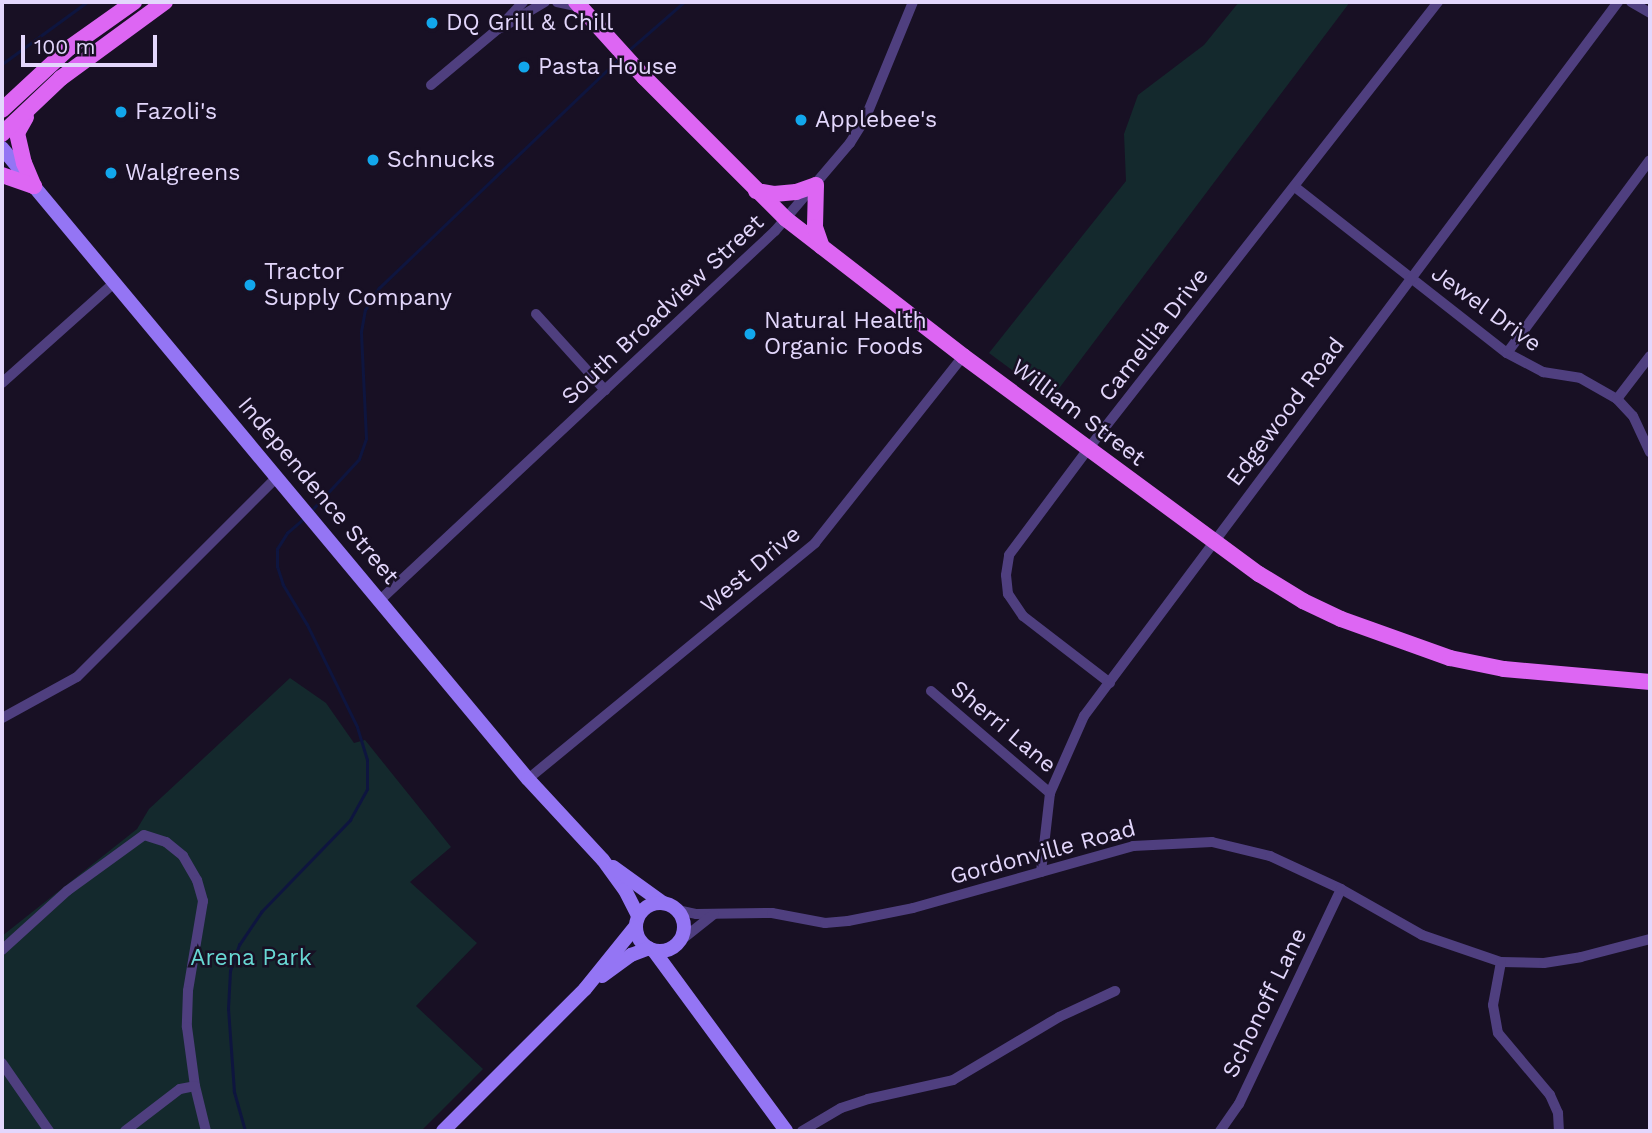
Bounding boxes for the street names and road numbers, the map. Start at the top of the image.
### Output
street label: South Broadview Street [556,209,770,411]
street label: Jewel Drive [1425,260,1547,358]
street label: Camellia Drive [1093,263,1215,407]
street label: Edgewood Road [1221,332,1351,492]
street label: William Street [1006,354,1150,472]
street label: Independence Street [232,392,404,590]
street label: West Drive [696,520,806,620]
street label: Sherri Lane [945,675,1061,779]
street label: Gordonville Road [947,815,1139,891]
street label: Schonoff Lane [1217,923,1313,1083]

